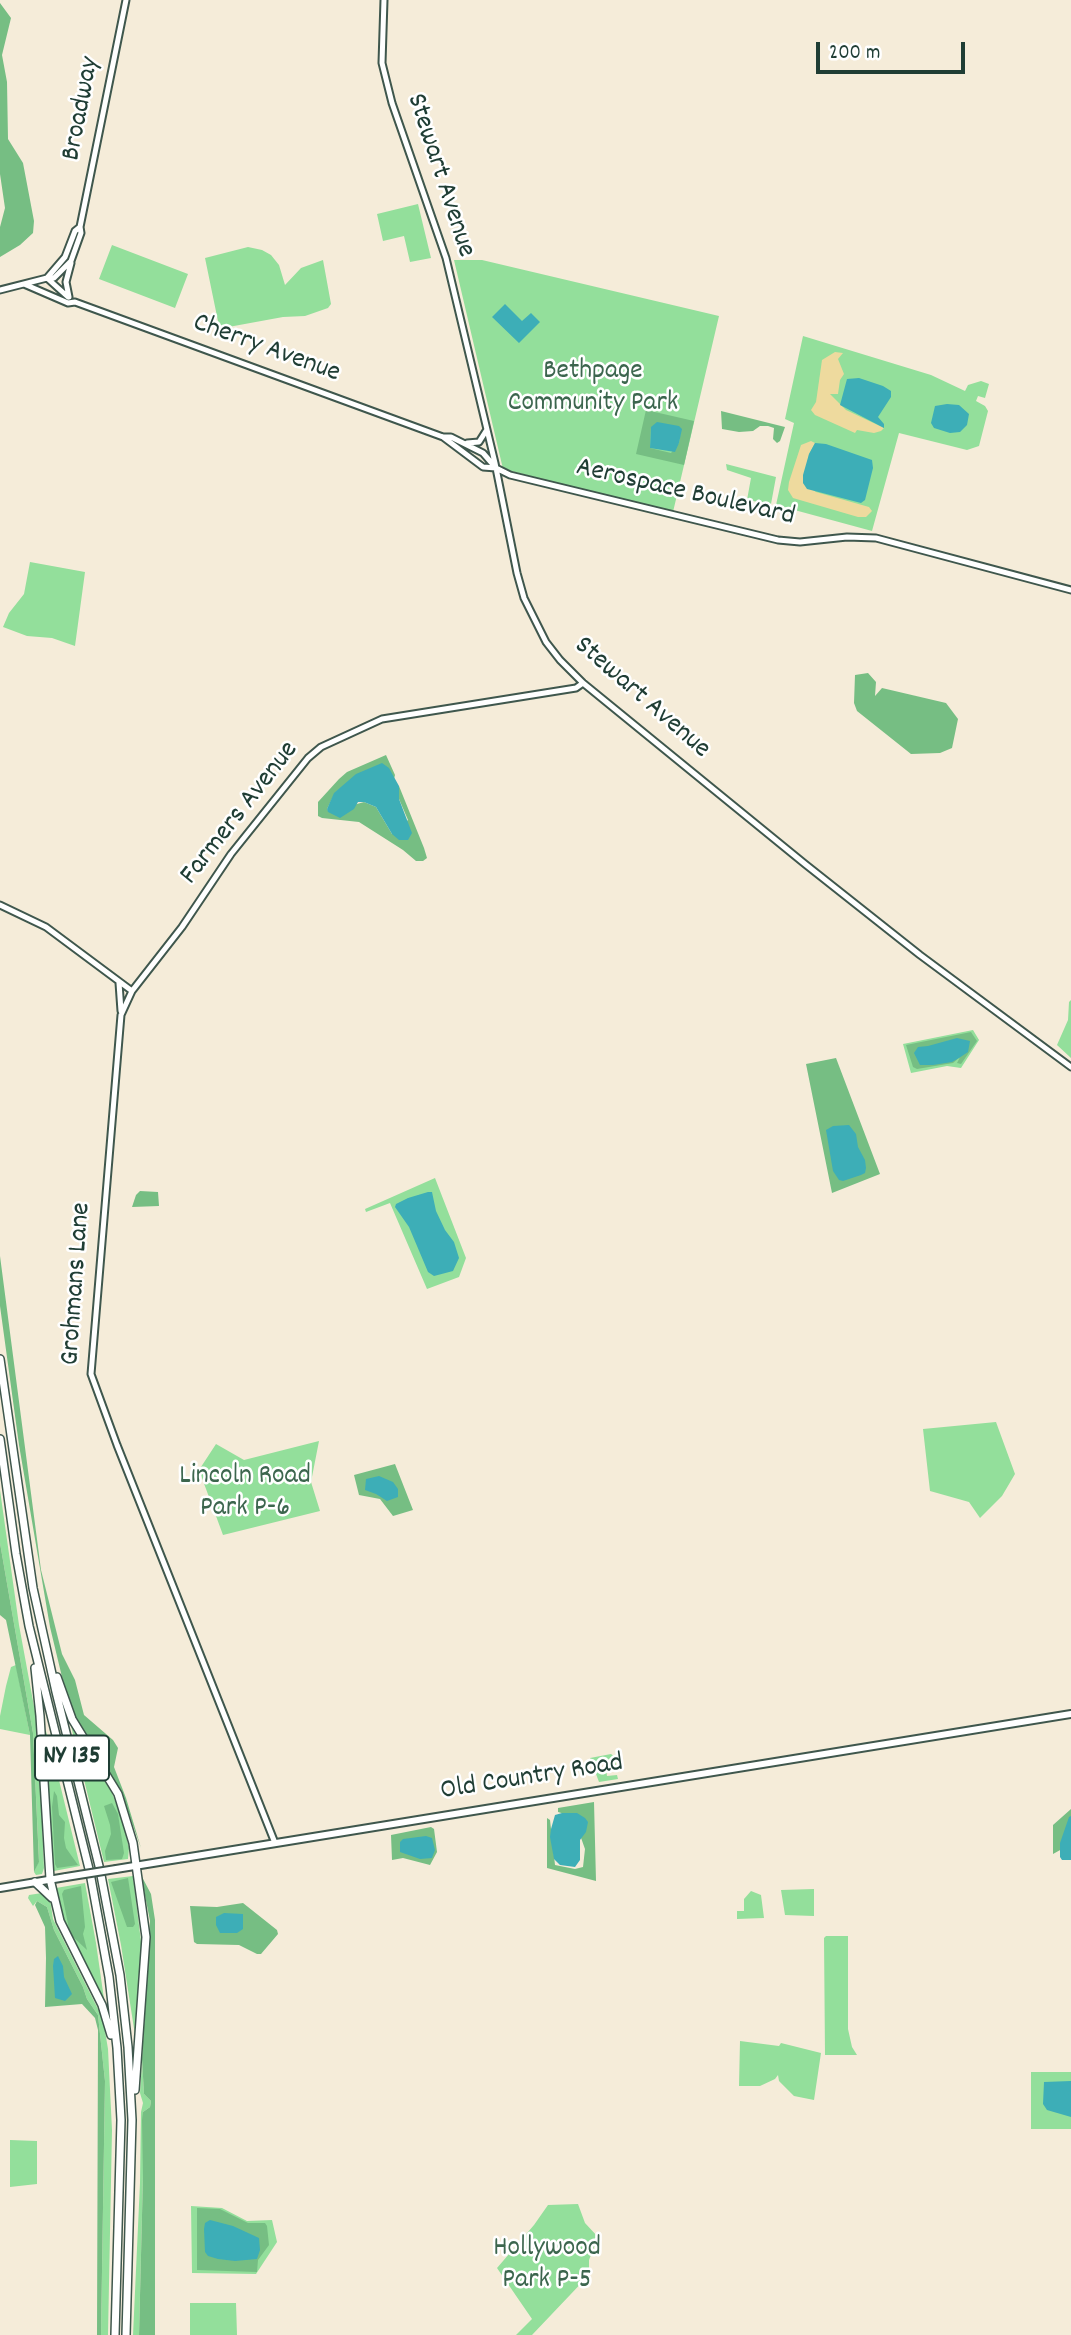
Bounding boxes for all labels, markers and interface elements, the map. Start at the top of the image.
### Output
scale bar [819,28,968,72]
text: 200 m [829,39,880,69]
street label: Broadway [57,54,109,164]
street label: Stewart Avenue [397,90,481,262]
street label: Cherry Avenue [188,308,344,392]
park label: Bethpage Community Park [508,356,678,422]
street label: Aerospace Boulevard [572,453,798,535]
street label: Stewart Avenue [566,631,716,767]
street label: Farmers Avenue [175,736,307,892]
street label: Grohmans Lane [56,1201,100,1367]
park label: Lincoln Road Park P-6 [179,1461,311,1527]
road number: NY 135 [35,1736,109,1780]
street label: Old Country Road [438,1748,626,1810]
park label: Hollywood Park P-5 [493,2233,601,2299]

